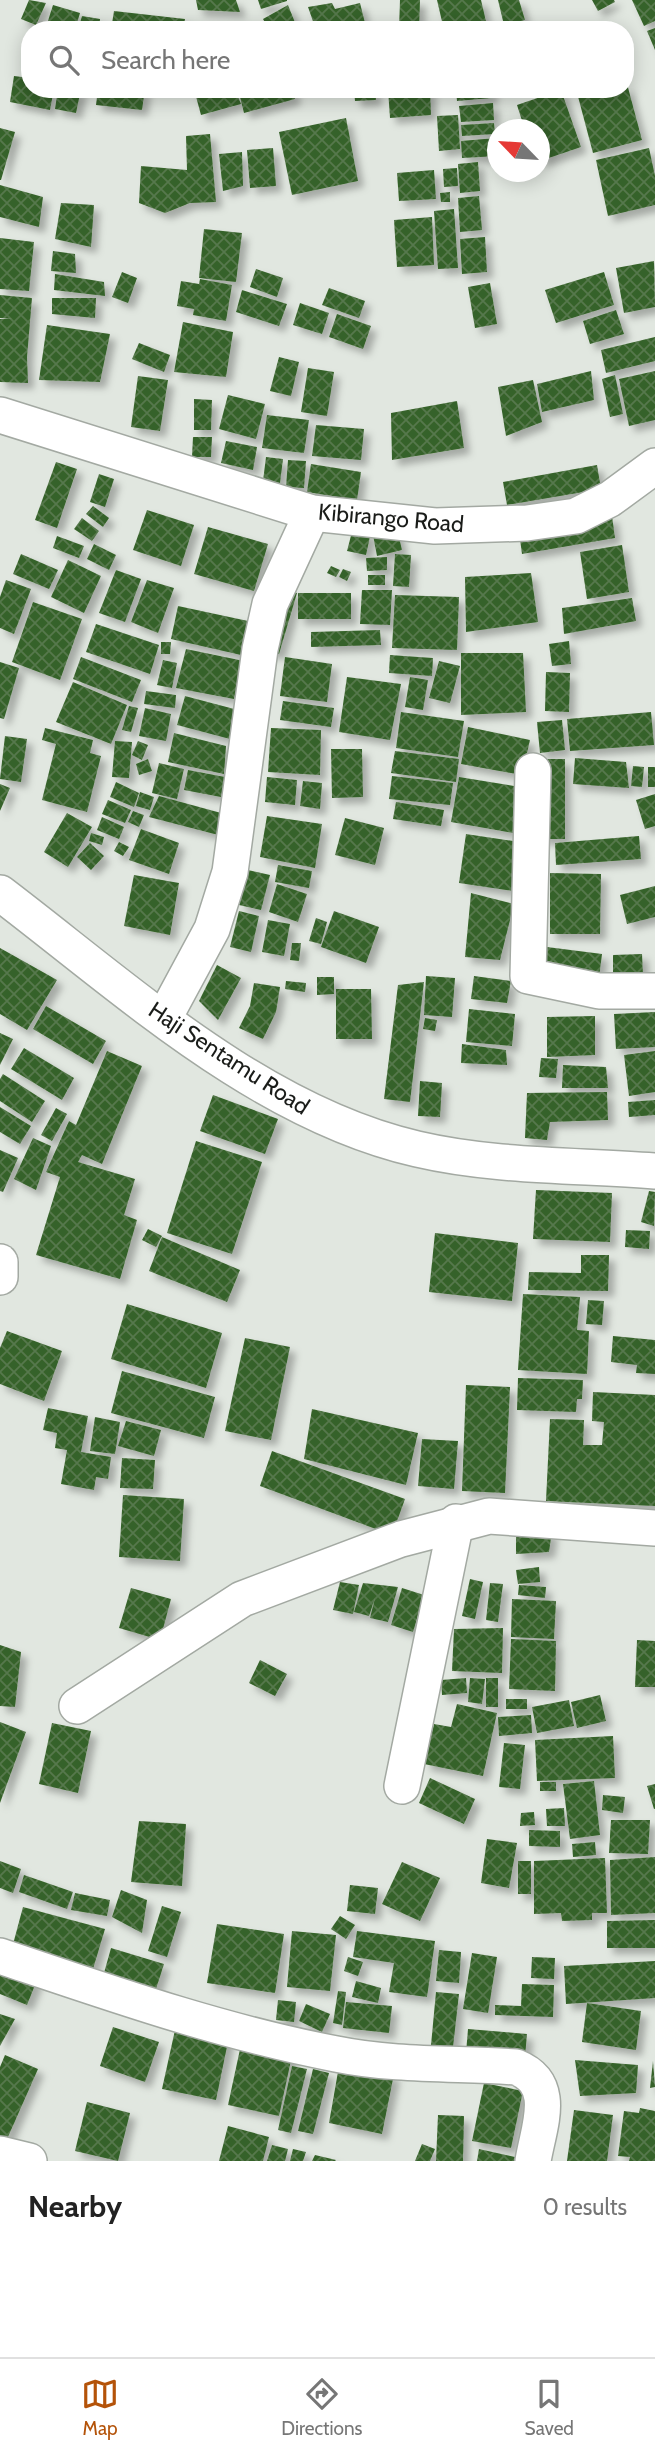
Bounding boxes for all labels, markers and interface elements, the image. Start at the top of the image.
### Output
search box [21,21,634,98]
icon: search [45,41,83,79]
text: Search here [101,44,230,76]
north arrow [487,119,550,182]
street label: Kibirango Road [317,498,465,538]
street label: Haji Sentamu Road [143,996,315,1120]
text: Nearby [28,2188,122,2225]
text: 0 results [543,2193,627,2221]
tab: Map [81,2375,119,2440]
tab: Directions [281,2375,362,2440]
tab: Saved [525,2375,574,2440]

